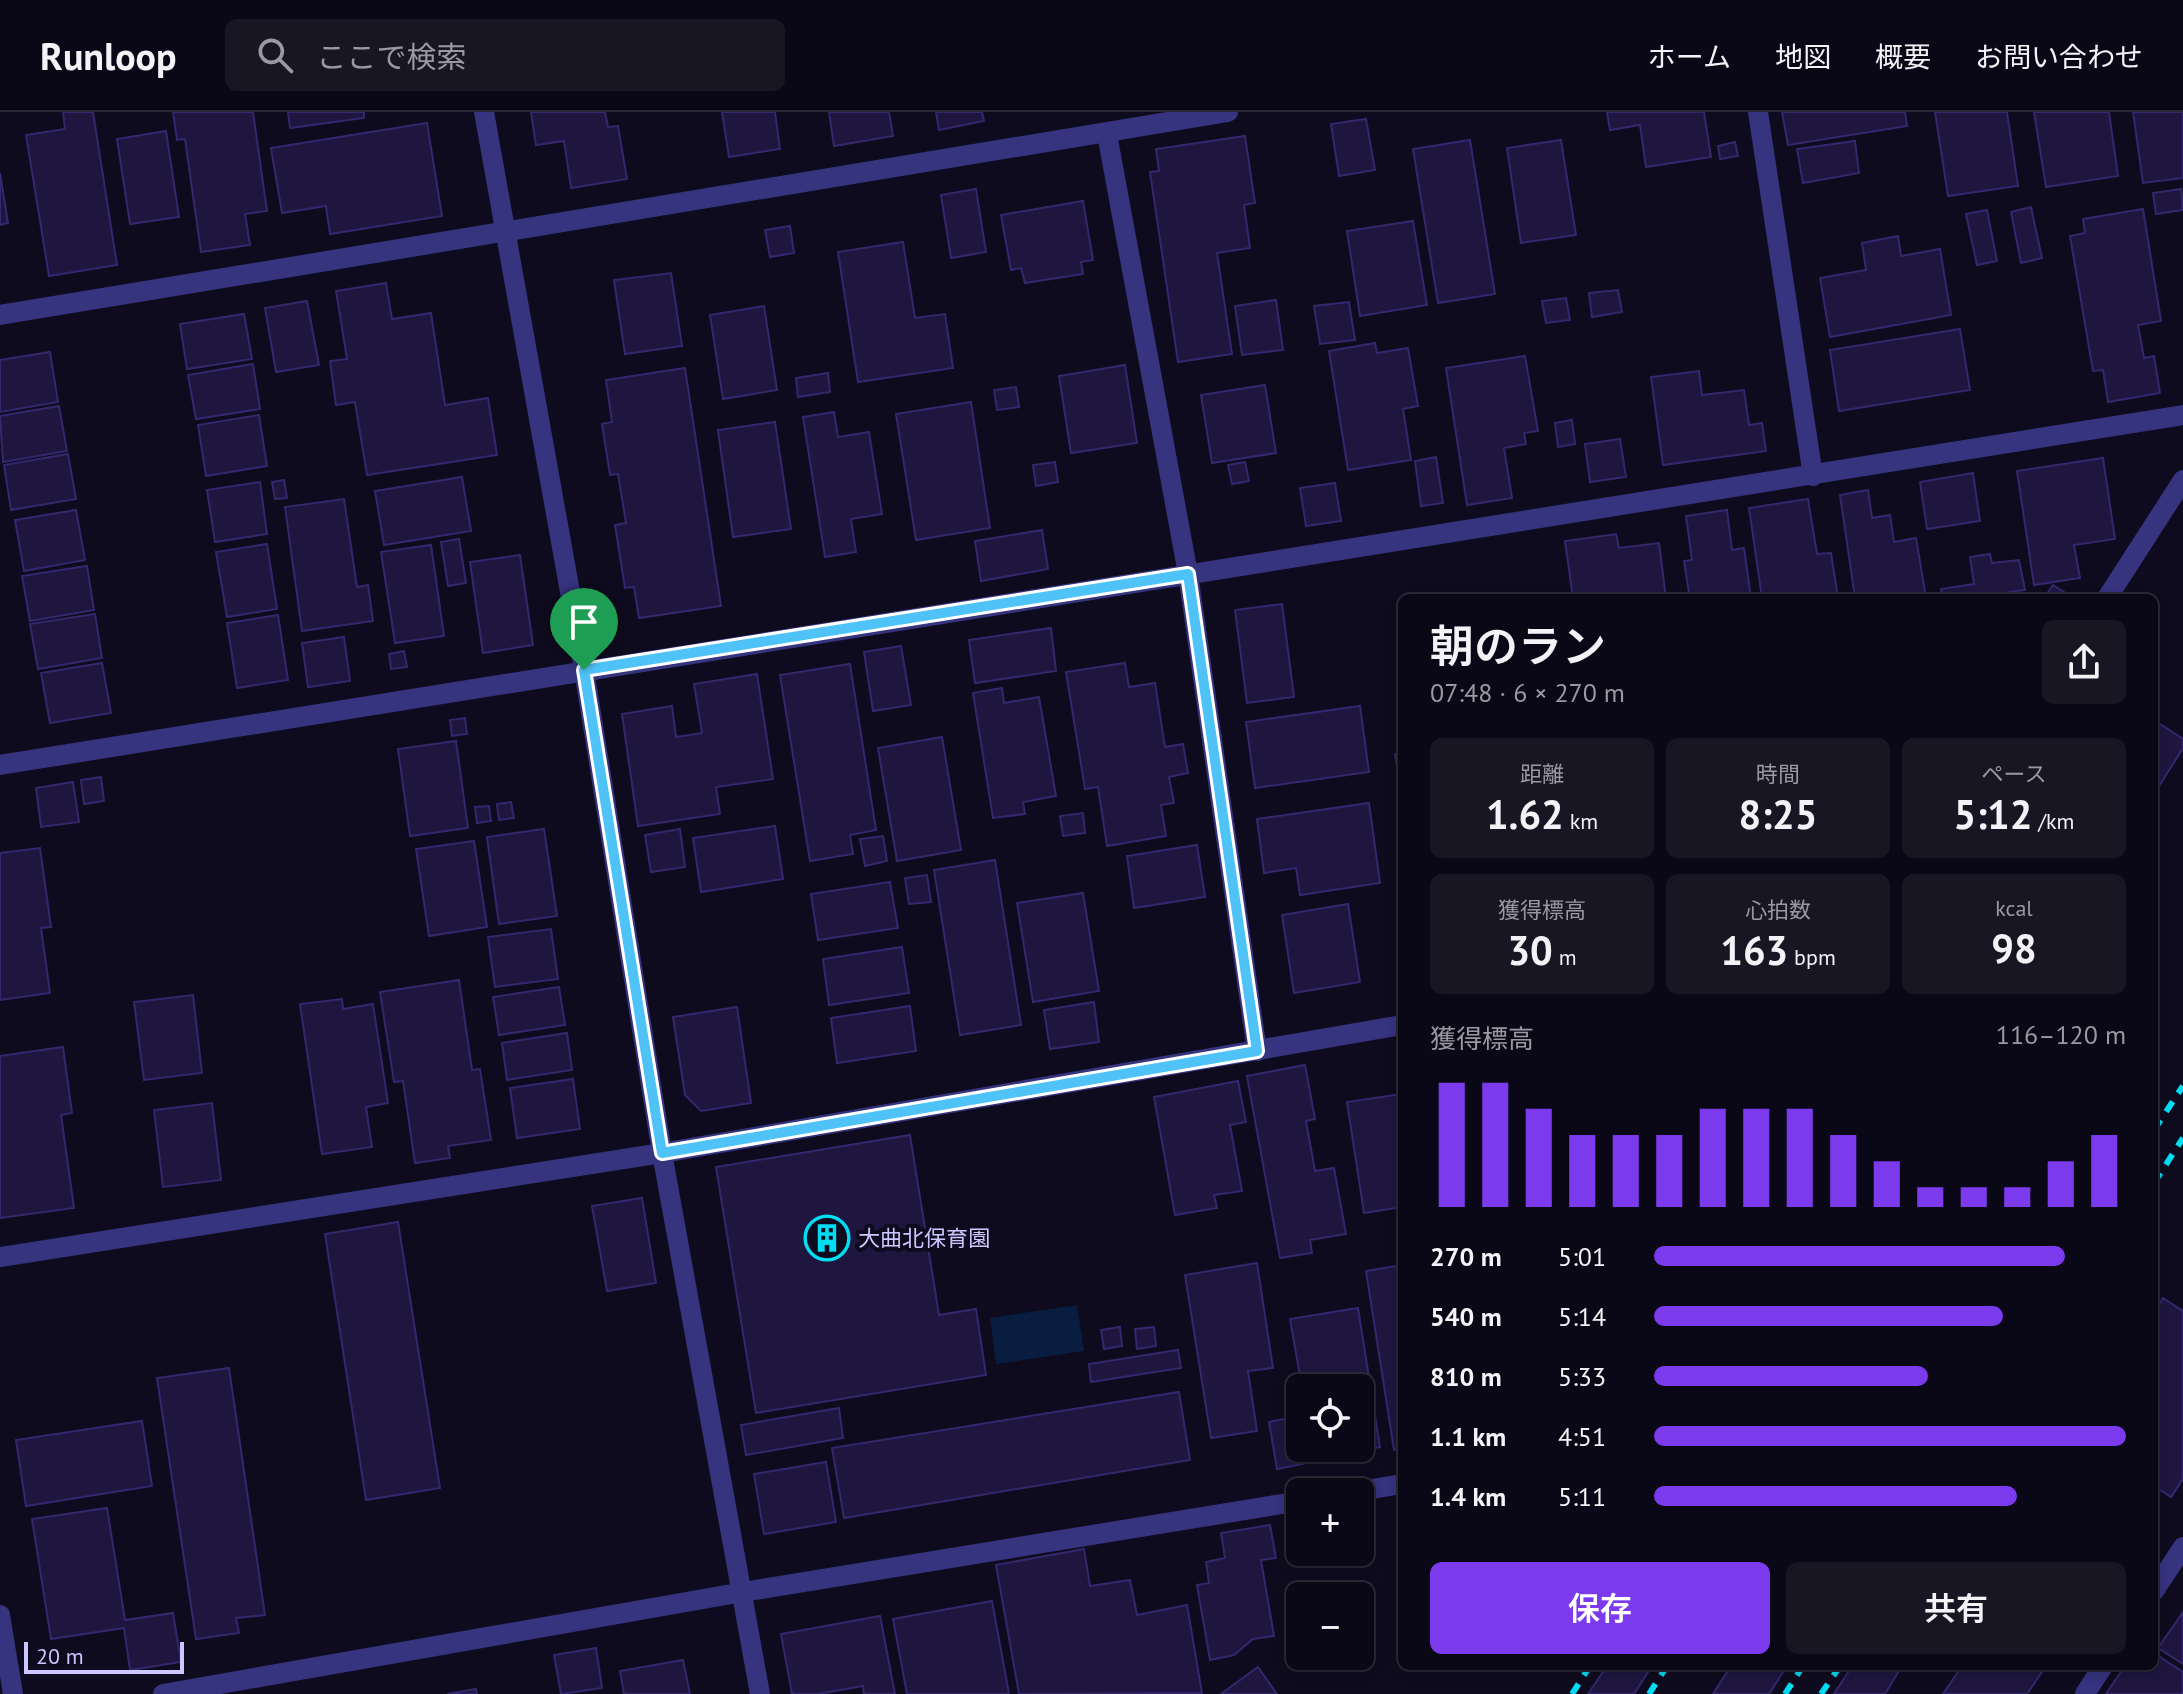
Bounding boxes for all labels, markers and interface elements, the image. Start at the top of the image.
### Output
search box [225,19,785,91]
text: Runloop [40,31,177,80]
icon: search [253,33,297,77]
text: ここで検索 [317,37,467,76]
text: ホーム [1648,38,1731,75]
text: 地図 [1775,38,1831,75]
text: 概要 [1875,38,1931,75]
text: お問い合わせ [1975,38,2143,75]
pin [550,588,618,670]
icon: arrive [562,600,606,644]
text: 朝のラン [1430,617,1606,674]
button: share [2042,620,2126,704]
text: 07:48 · 6 × 270 m [1430,676,1625,709]
text: 距離 [1520,760,1564,788]
text: 時間 [1756,760,1800,788]
text: ペース [1982,760,2046,788]
text: 1.62 [1486,788,1564,840]
text: 8:25 [1739,788,1817,840]
text: 5:12 [1954,788,2032,840]
text: km [1564,807,1598,835]
text: /km [2032,807,2074,835]
text: kcal [1995,894,2033,922]
text: 獲得標高 [1498,896,1586,924]
text: 心拍数 [1745,896,1811,924]
text: 98 [1991,922,2037,974]
text: 30 [1507,924,1553,976]
text: 163 [1720,924,1788,976]
text: m [1553,943,1577,971]
text: bpm [1788,943,1836,971]
text: 116–120 m [1996,1018,2126,1051]
text: 獲得標高 [1430,1022,1534,1055]
building icon: 大曲北保育園 [803,1214,851,1262]
place label: 大曲北保育園 [858,1224,990,1252]
text: 270 m [1430,1240,1502,1273]
text: 5:01 [1558,1240,1606,1273]
text: 540 m [1430,1300,1502,1333]
text: 5:14 [1558,1300,1606,1333]
text: 810 m [1430,1360,1502,1393]
text: 5:33 [1558,1360,1606,1393]
map controls [1286,1374,1374,1670]
button: locate [1286,1374,1374,1462]
text: 1.1 km [1430,1420,1506,1453]
text: 4:51 [1558,1420,1606,1453]
button: + [1286,1478,1374,1566]
text: 1.4 km [1430,1480,1506,1513]
text: 5:11 [1558,1480,1606,1513]
button: 保存 [1430,1562,1770,1654]
button: 共有 [1786,1562,2126,1654]
button: − [1286,1582,1374,1670]
scale bar [24,1638,184,1674]
text: 20 m [36,1642,84,1670]

